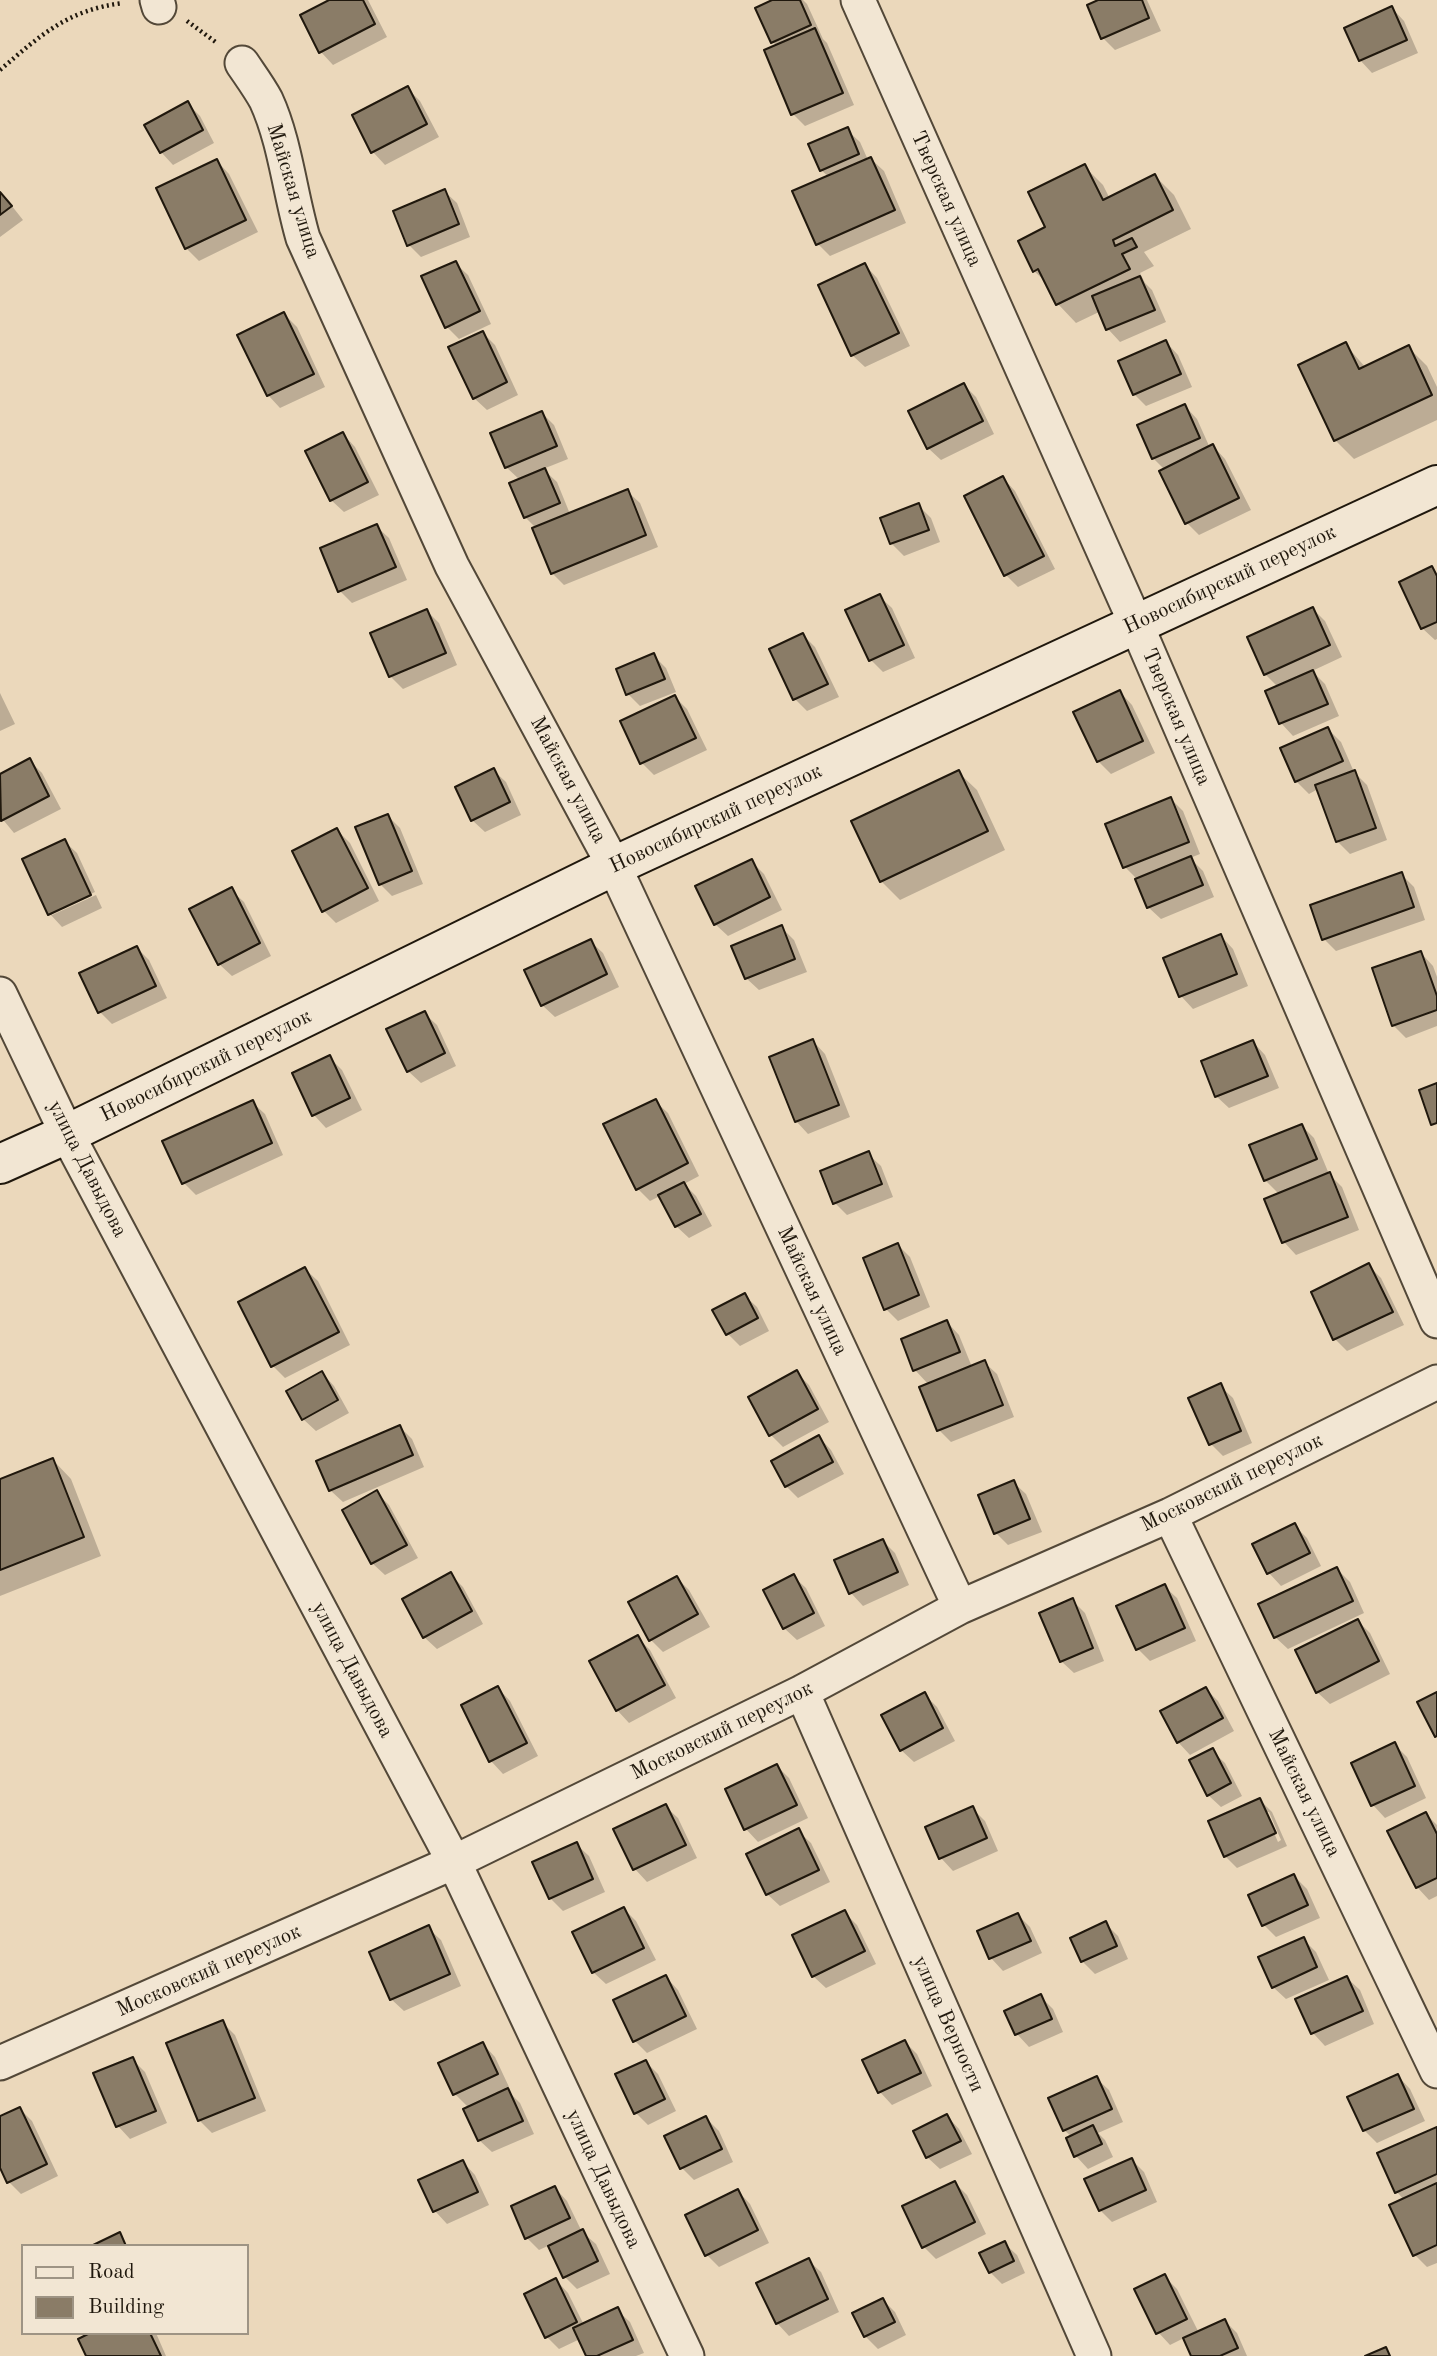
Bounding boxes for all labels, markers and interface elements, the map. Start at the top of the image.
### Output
street label: Майская улица [261,120,325,262]
street label: Тверская улица [905,127,987,271]
street label: Новосибирский переулок [1120,520,1340,640]
street label: Тверская улица [1136,645,1216,789]
street label: Майская улица [524,712,612,848]
street label: Новосибирский переулок [606,759,826,879]
street label: Новосибирский переулок [96,1004,316,1128]
street label: улица Давыдова [42,1096,132,1242]
street label: Майская улица [771,1222,853,1360]
street label: Московский переулок [1137,1428,1327,1538]
street label: улица Давыдова [306,1598,398,1742]
street label: Московский переулок [627,1676,817,1786]
street label: Майская улица [1262,1725,1346,1861]
street label: Московский переулок [113,1919,305,2023]
street label: улица Верности [907,1952,989,2096]
street label: улица Давыдова [560,2105,646,2253]
legend [21,2244,248,2335]
text: Road [88,2262,135,2283]
text: Building [88,2297,164,2318]

